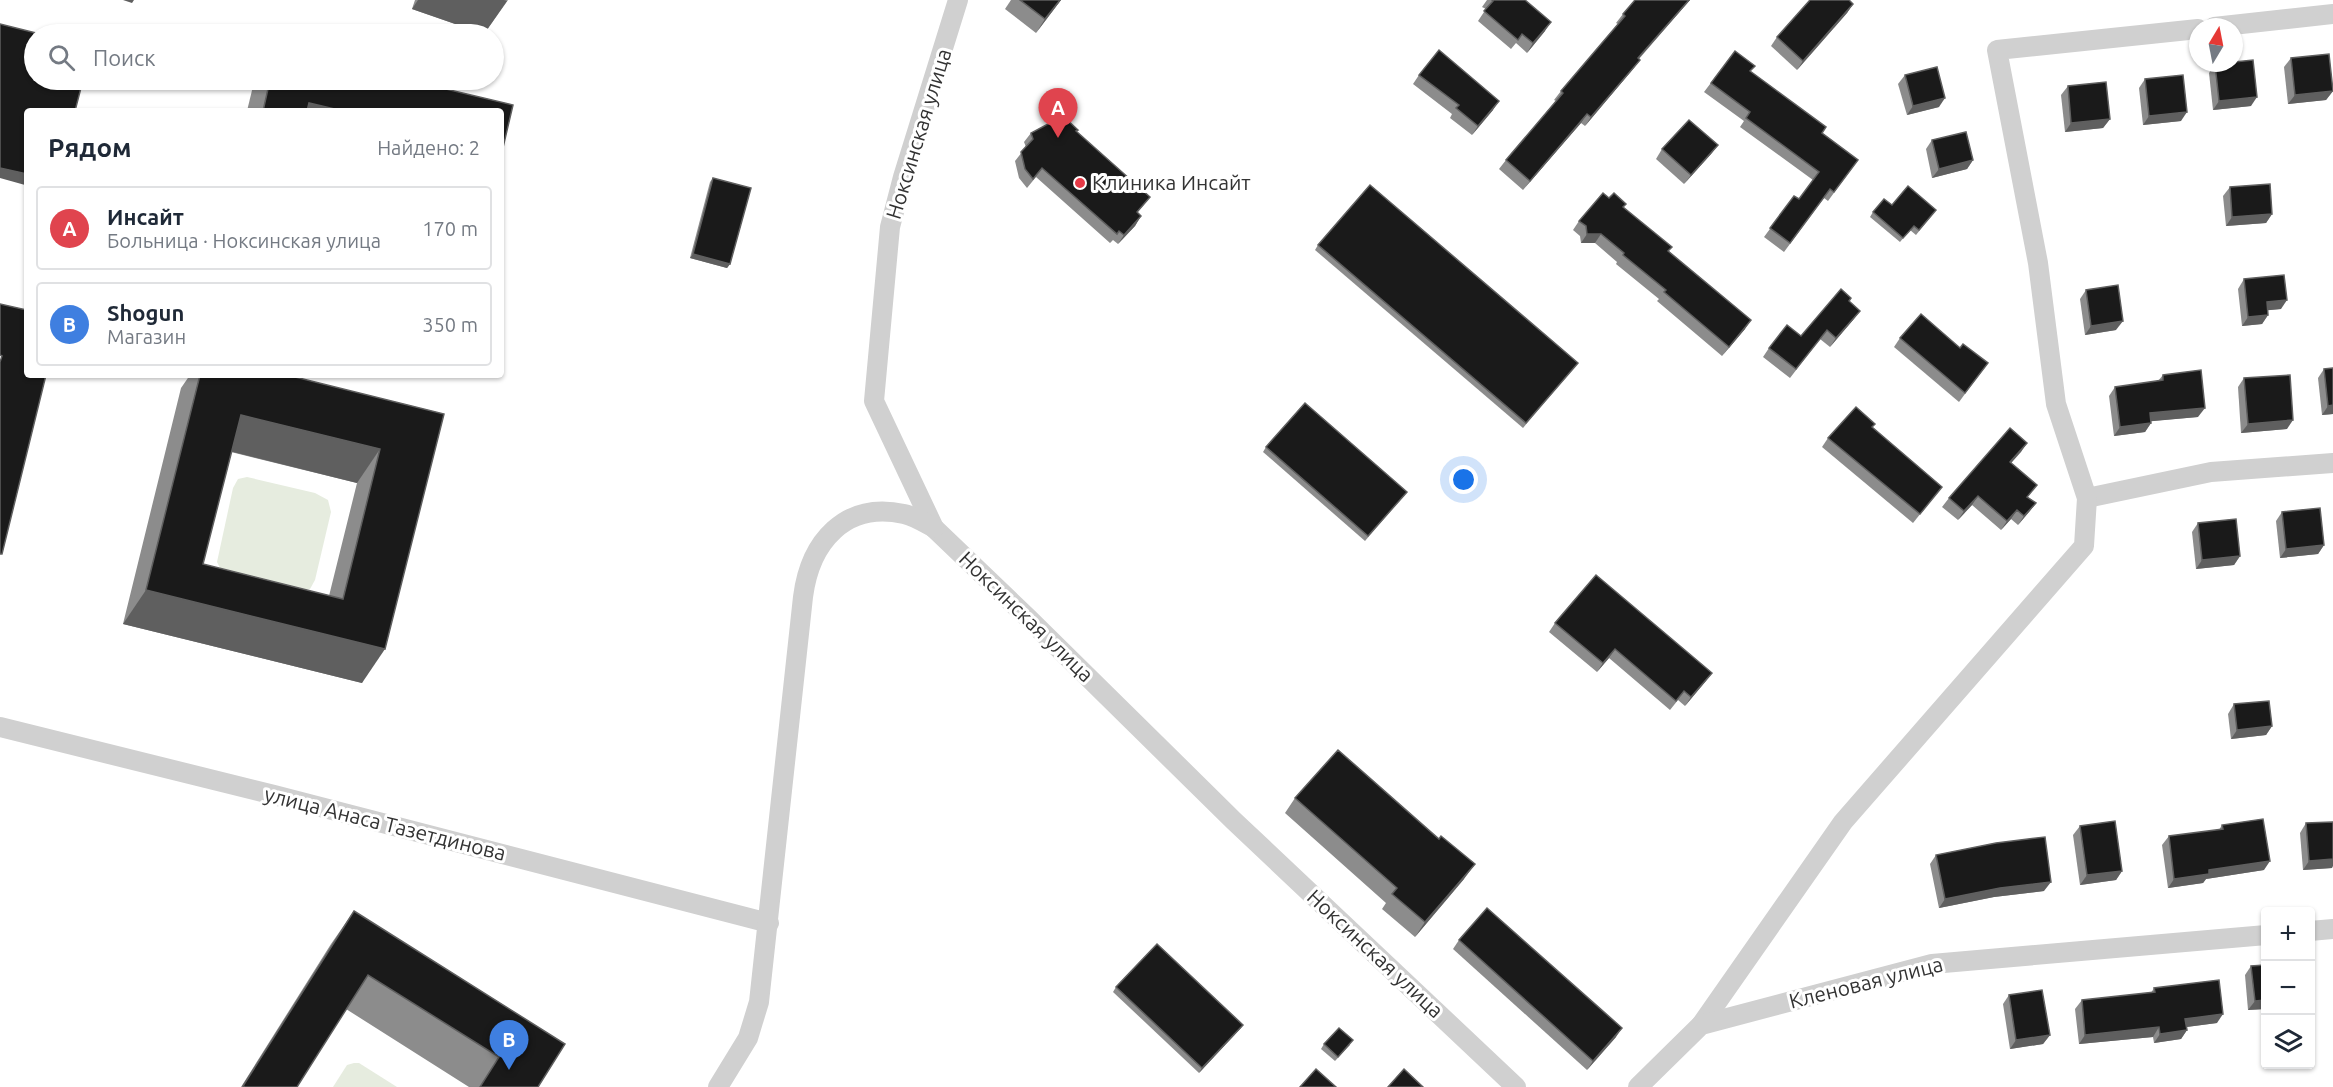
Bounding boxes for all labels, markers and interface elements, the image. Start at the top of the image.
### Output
north arrow [2189,18,2243,72]
search box [24,24,504,90]
icon: search [45,41,78,74]
text: Поиск [93,45,156,70]
street label: Ноксинская улица [881,46,955,222]
pin: A [1038,88,1078,138]
text: Рядом [48,133,132,162]
text: Найдено: 2 [377,136,480,159]
place label: Клиника Инсайт [1092,170,1251,194]
marker: Клиника Инсайт [1073,176,1087,190]
text: Инсайт [107,204,184,229]
text: A [62,217,77,240]
text: 170 m [422,217,478,240]
text: Больница · Ноксинская улица [107,229,381,252]
text: Shogun [107,300,184,325]
text: B [63,313,76,336]
text: 350 m [422,313,478,336]
text: Магазин [107,325,186,348]
your location [1449,465,1478,494]
street label: Ноксинская улица [955,546,1099,686]
street label: улица Анаса Тазетдинова [262,781,509,865]
street label: Ноксинская улица [1303,884,1449,1022]
map controls [2261,907,2315,1069]
button: + [2261,907,2315,961]
street label: Кленовая улица [1786,951,1945,1013]
button: − [2261,961,2315,1015]
button: layers [2261,1015,2315,1069]
pin: B [490,1020,528,1070]

